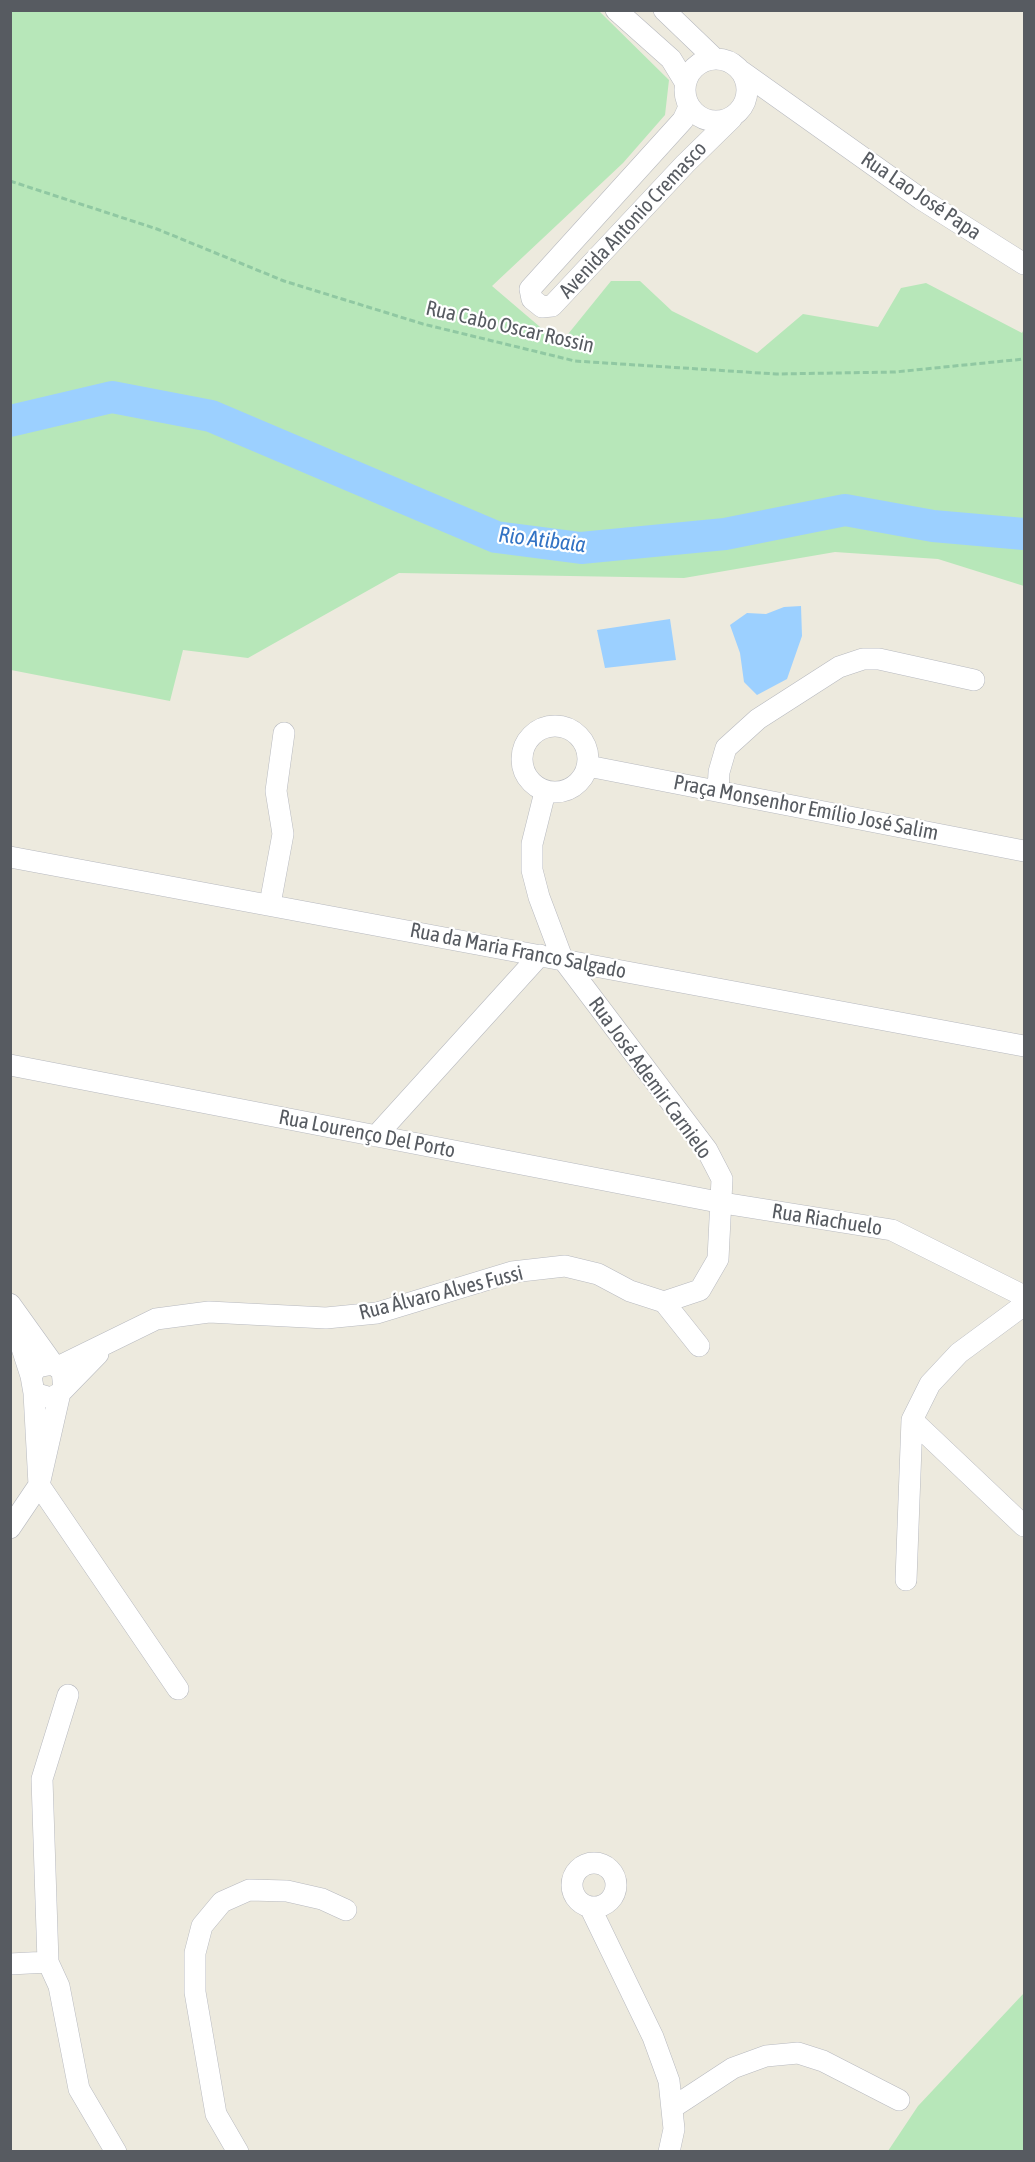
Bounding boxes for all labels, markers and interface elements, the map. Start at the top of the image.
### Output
street label: Avenida Antonio Cremasco [554,136,712,304]
street label: Rua Lao José Papa [856,146,986,246]
street label: Rua Cabo Oscar Rossin [424,295,596,359]
water label: Rio Atibaia [497,522,587,558]
street label: Praça Monsenhor Emílio José Salim [671,770,941,846]
street label: Rua da Maria Franco Salgado [408,918,628,984]
street label: Rua José Ademir Carnielo [583,992,717,1164]
street label: Rua Lourenço Del Porto [277,1105,457,1163]
street label: Rua Riachuelo [770,1199,884,1241]
street label: Rua Álvaro Alves Fussi [356,1260,526,1326]

